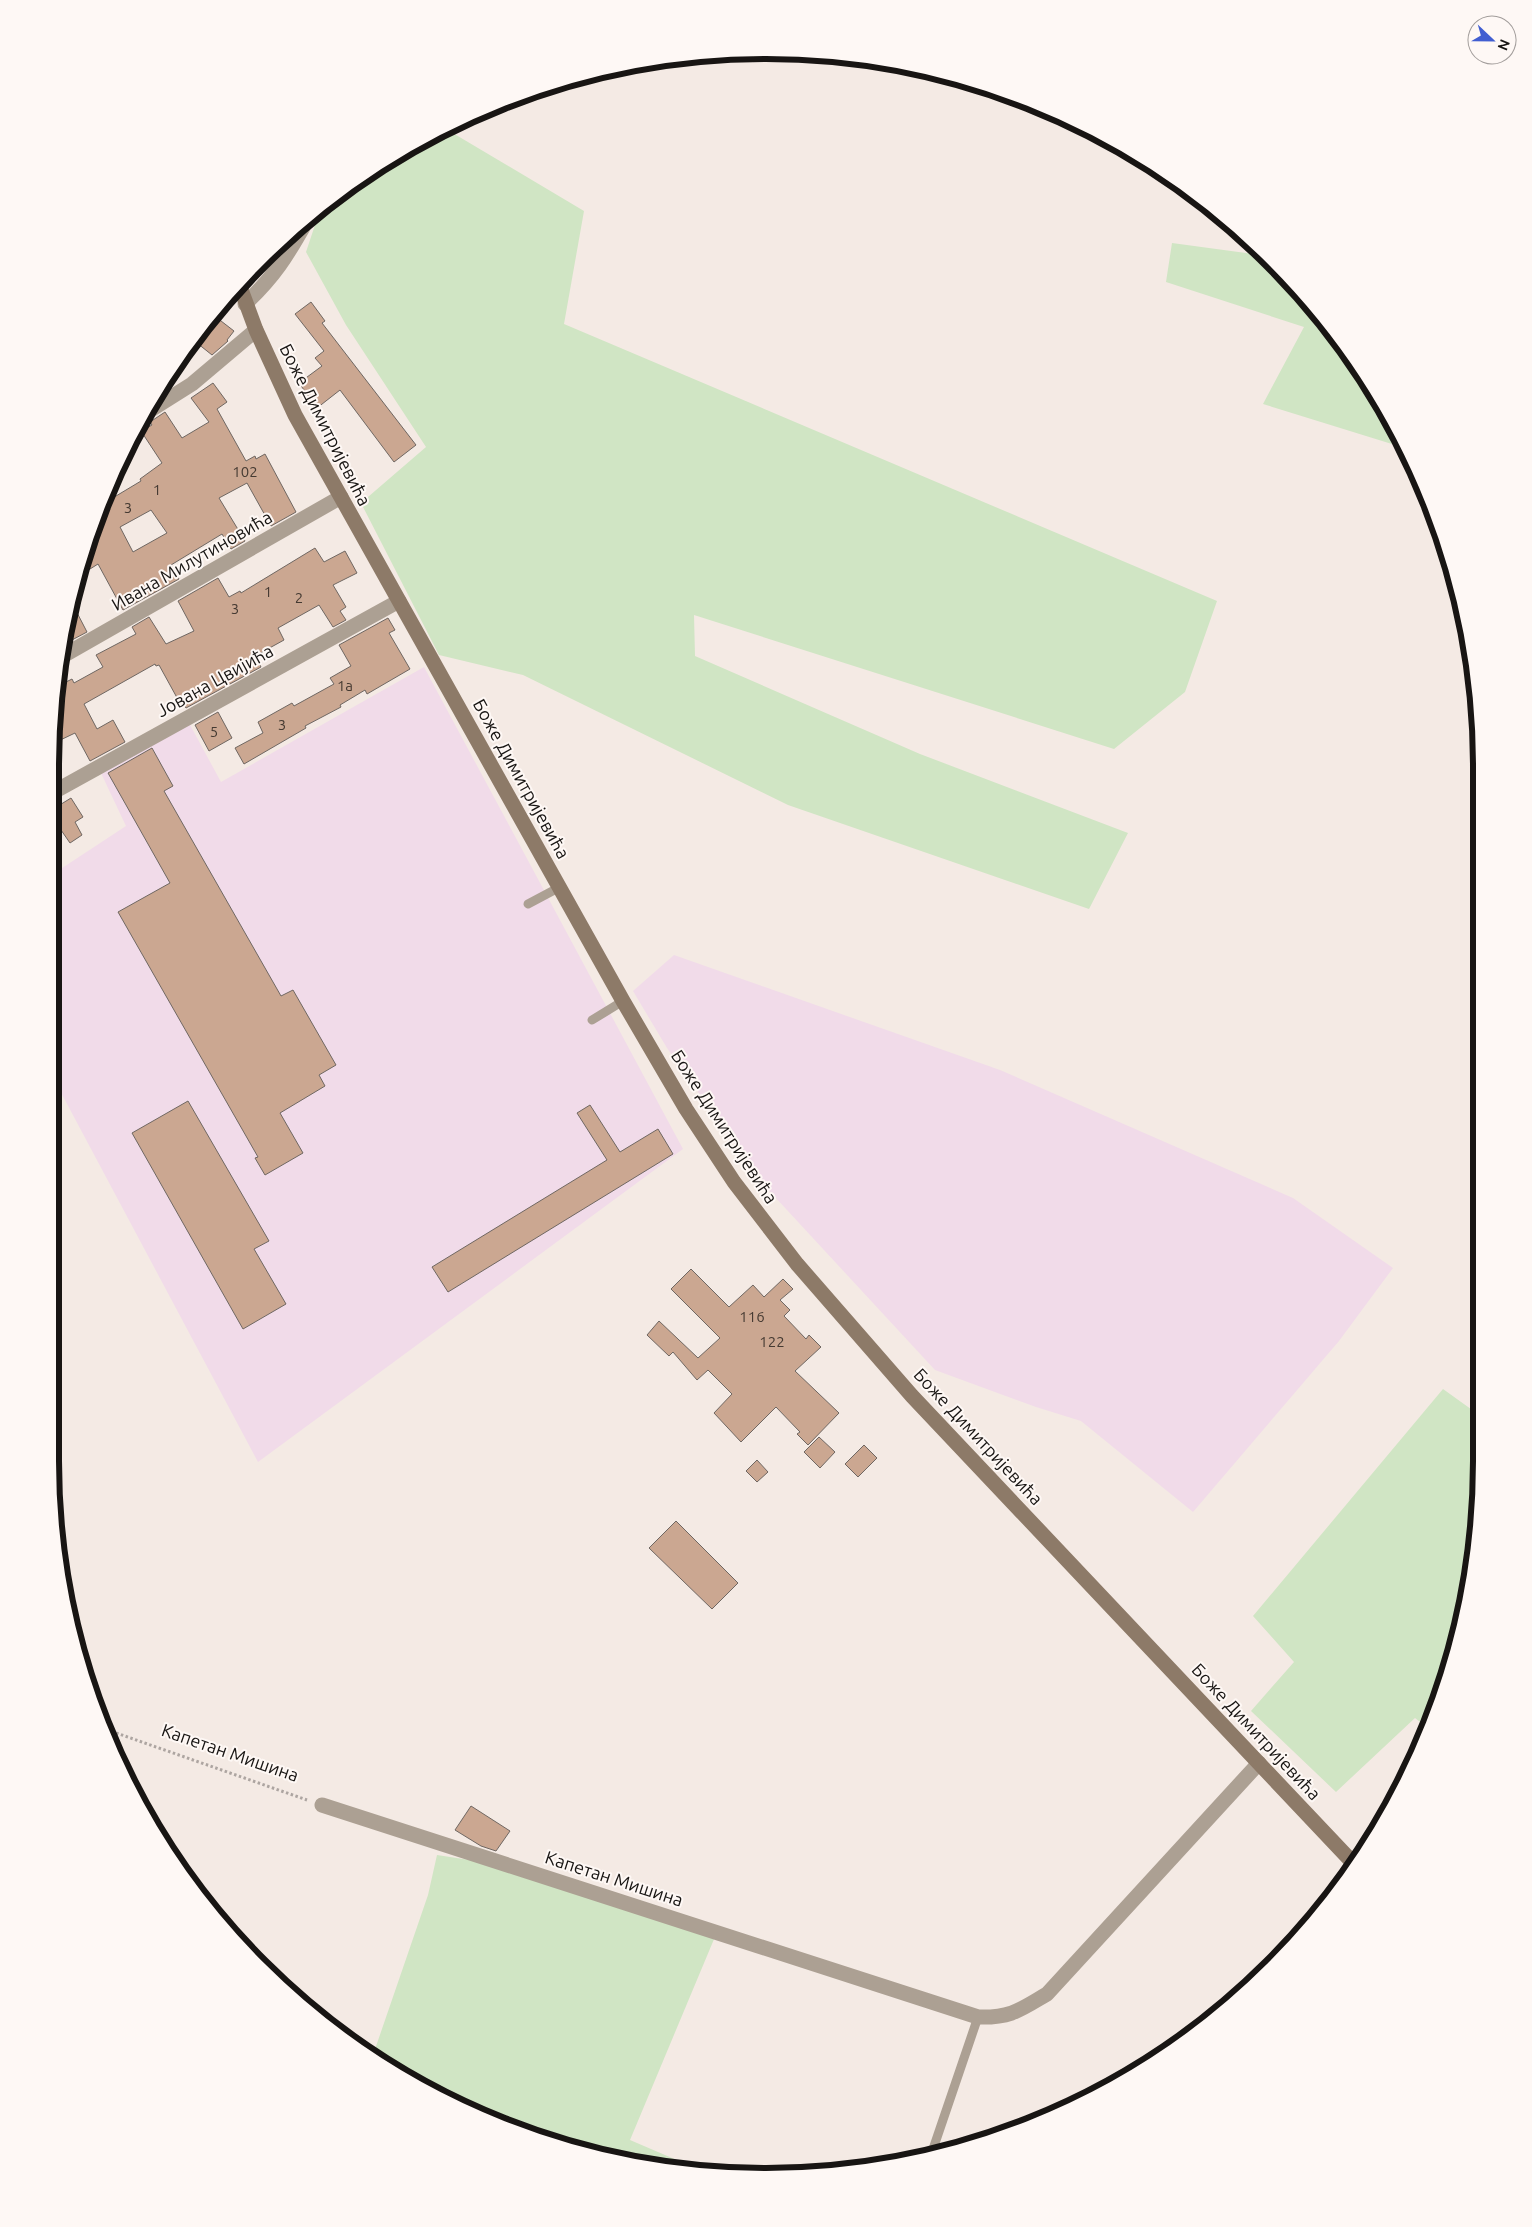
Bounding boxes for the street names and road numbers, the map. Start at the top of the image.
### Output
street label: Боже Димитријевића [276,340,375,509]
street label: Ивана Милутиновића [108,506,275,614]
street label: Јована Цвијића [153,640,276,720]
street label: Боже Димитријевића [470,695,574,862]
street label: Боже Димитријевића [668,1046,782,1207]
street label: Боже Димитријевића [910,1364,1047,1509]
street label: Боже Димитријевића [1188,1659,1325,1804]
street label: Капетан Мишина [159,1719,302,1785]
street label: Капетан Мишина [543,1846,686,1910]

